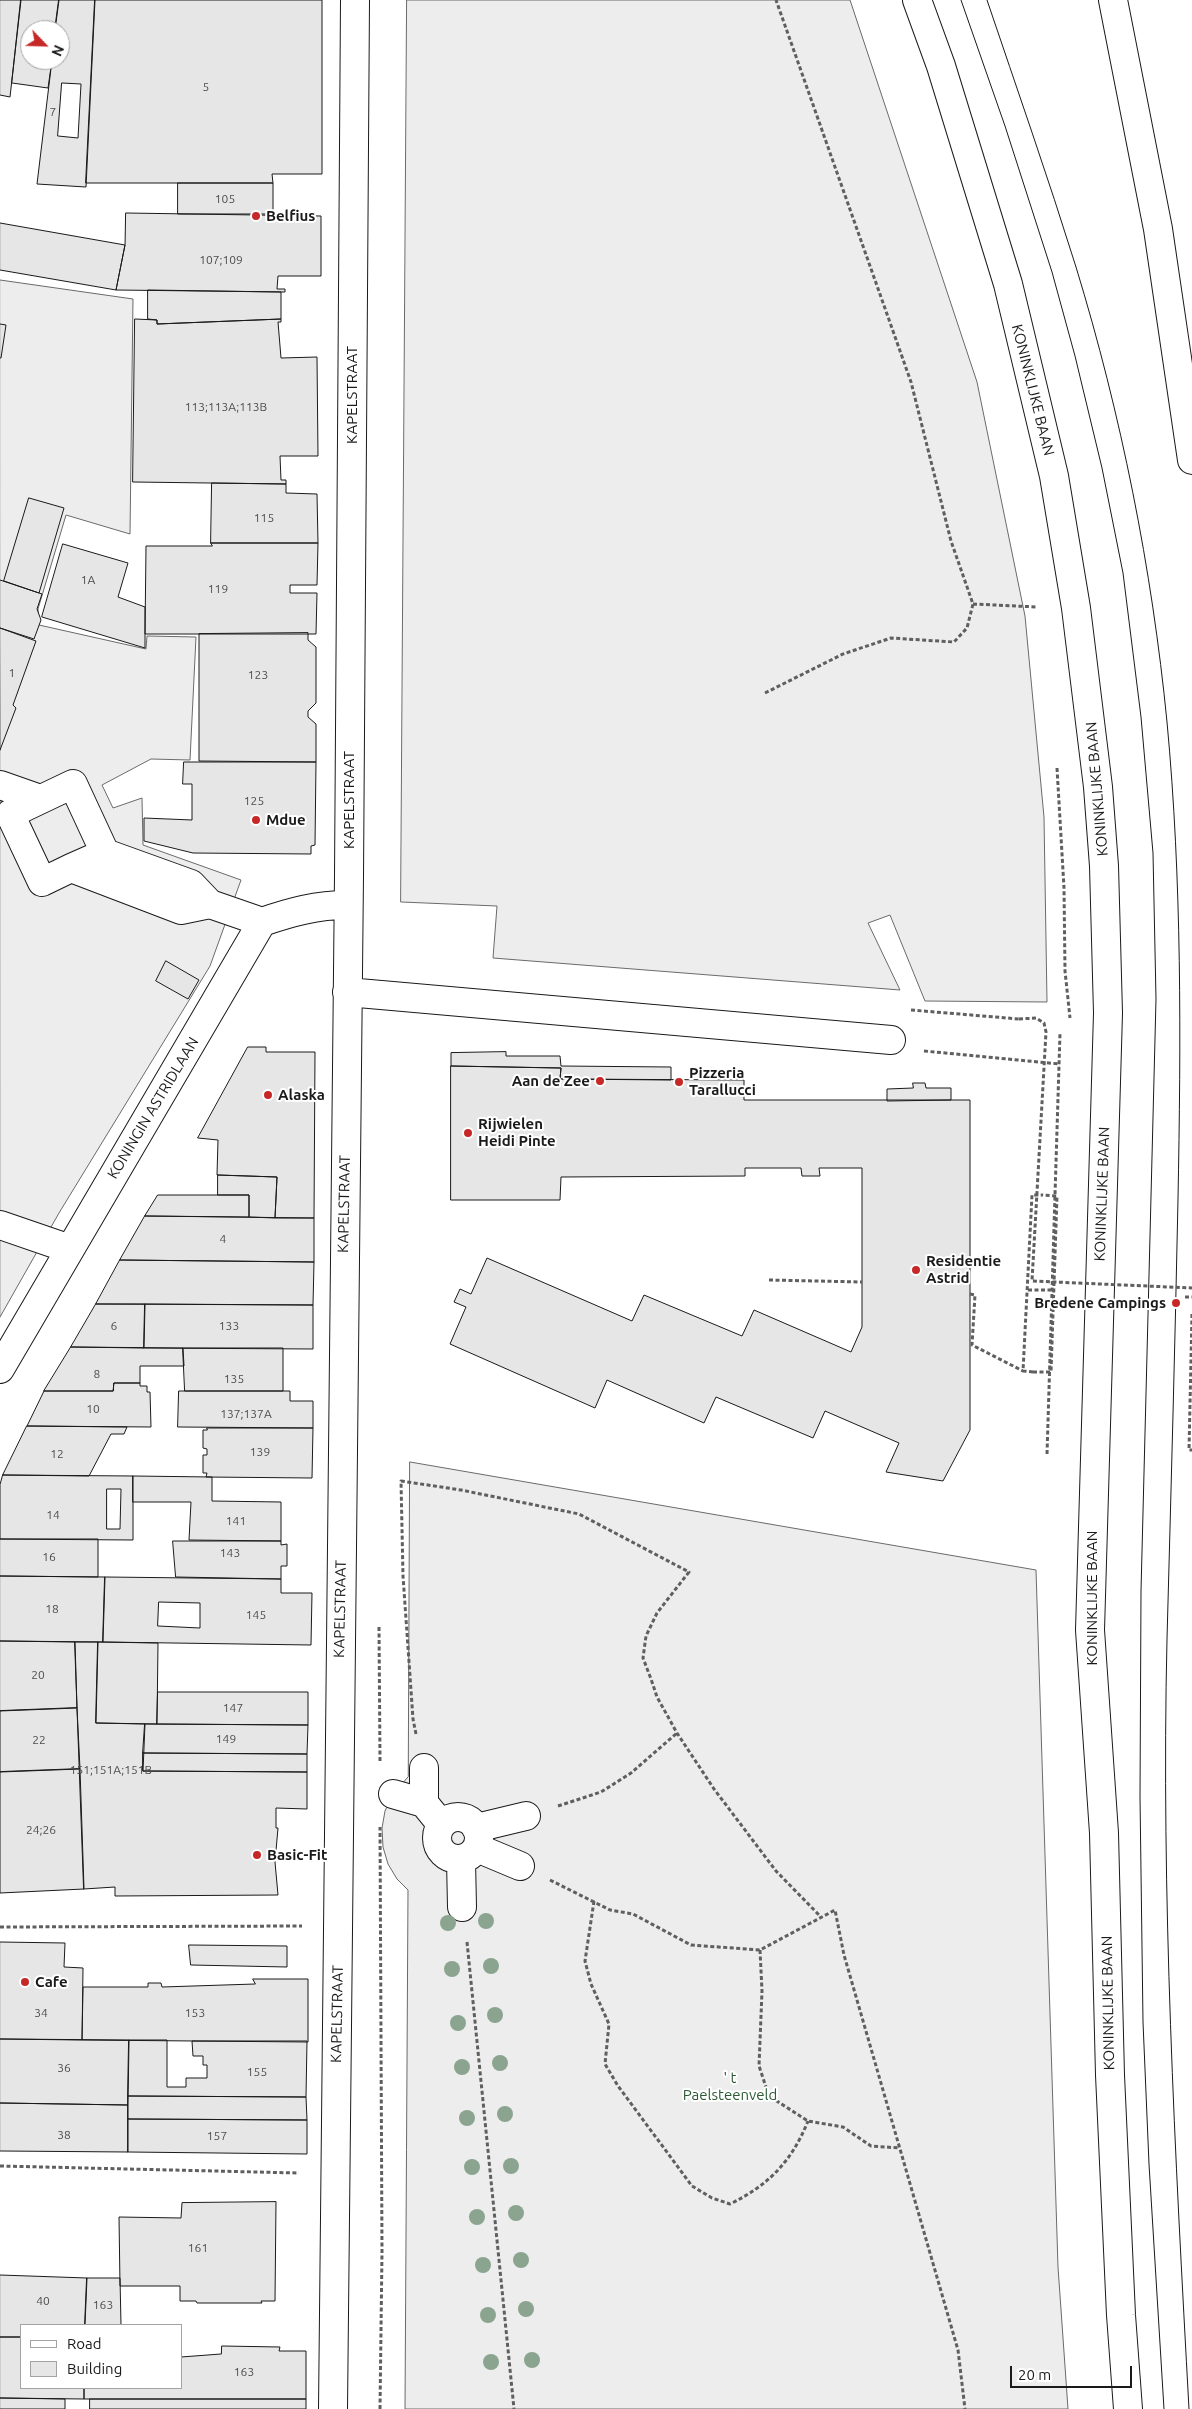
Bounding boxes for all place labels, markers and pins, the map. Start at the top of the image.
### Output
place label: Belfius [266,207,315,225]
marker: Belfius [250,210,262,222]
place label: Mdue [266,811,306,829]
marker: Mdue [250,814,262,826]
place label: Pizzeria Tarallucci [689,1064,756,1099]
place label: Aan de Zee [512,1072,590,1090]
marker: Aan de Zee [594,1075,606,1087]
marker: Pizzeria Tarallucci [673,1076,685,1088]
place label: Alaska [278,1086,325,1104]
marker: Alaska [262,1089,274,1101]
place label: Rijwielen Heidi Pinte [478,1115,556,1150]
marker: Rijwielen Heidi Pinte [462,1127,474,1139]
place label: Residentie Astrid [926,1252,1001,1287]
marker: Residentie Astrid [910,1264,922,1276]
place label: Bredene Campings [1034,1294,1166,1312]
marker: Bredene Campings [1170,1297,1182,1309]
place label: Basic-Fit [267,1846,327,1864]
marker: Basic-Fit [251,1849,263,1861]
place label: Cafe [35,1973,68,1991]
marker: Cafe [19,1976,31,1988]

